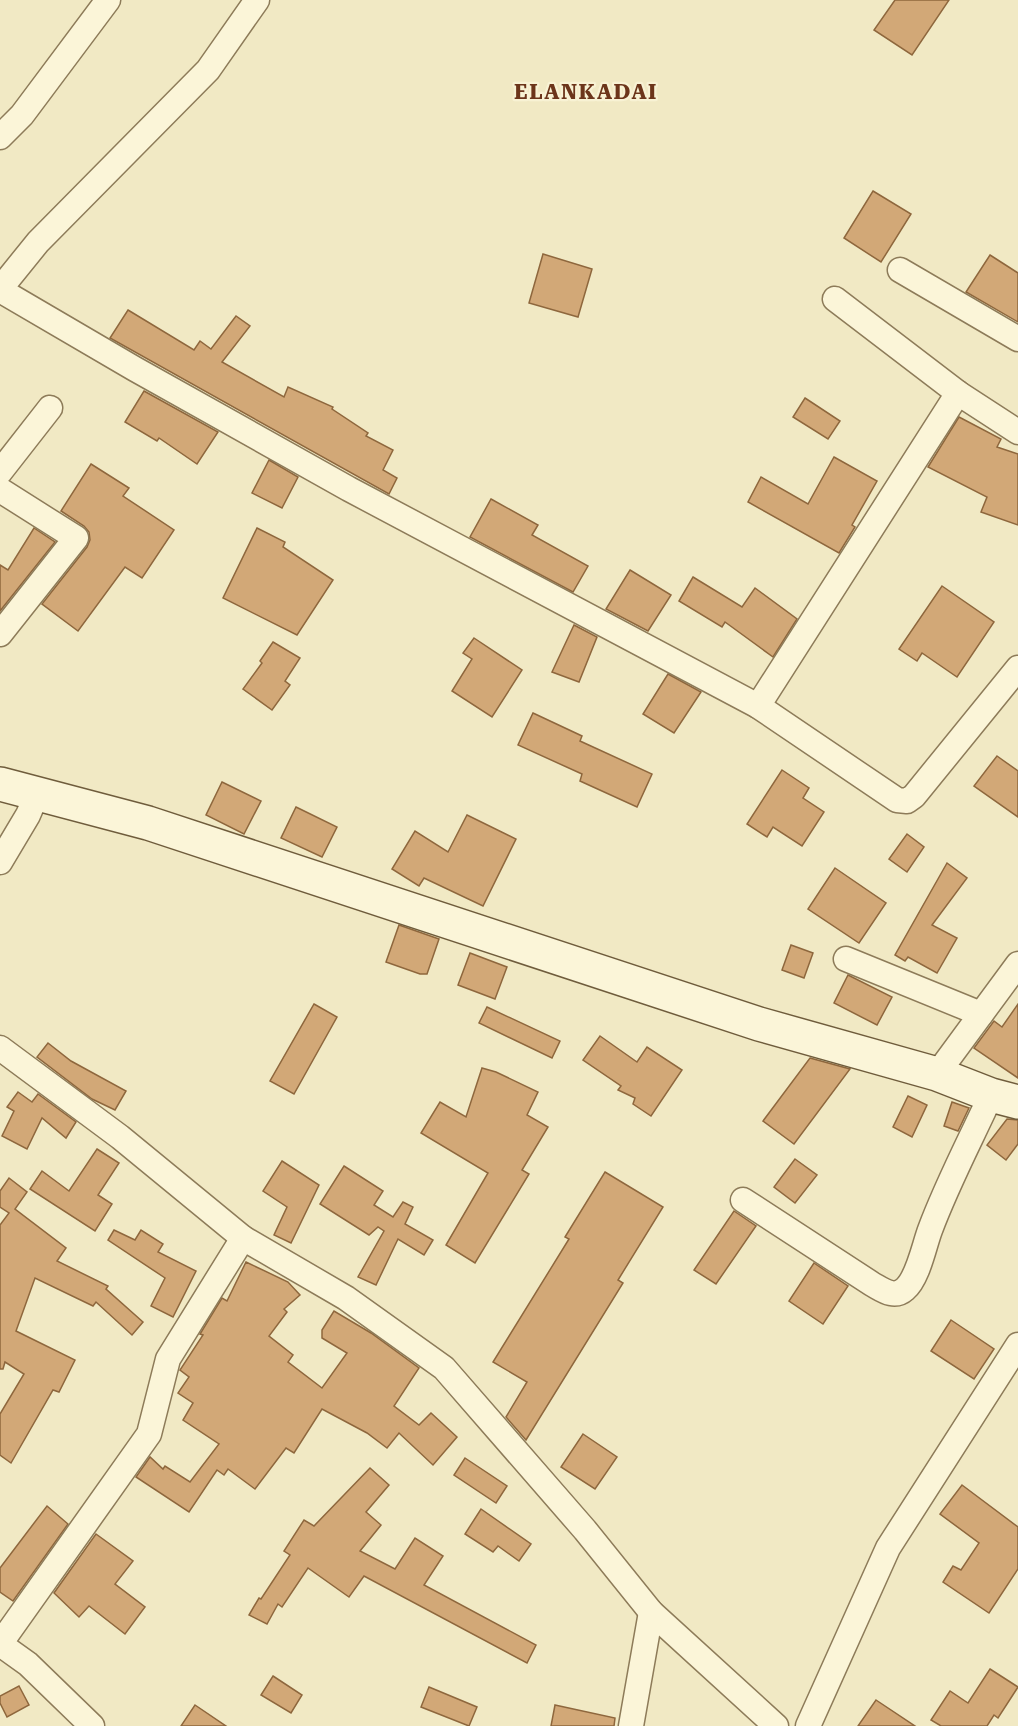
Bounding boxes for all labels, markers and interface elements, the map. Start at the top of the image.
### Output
district label: ELANKADAI [514,80,658,104]

